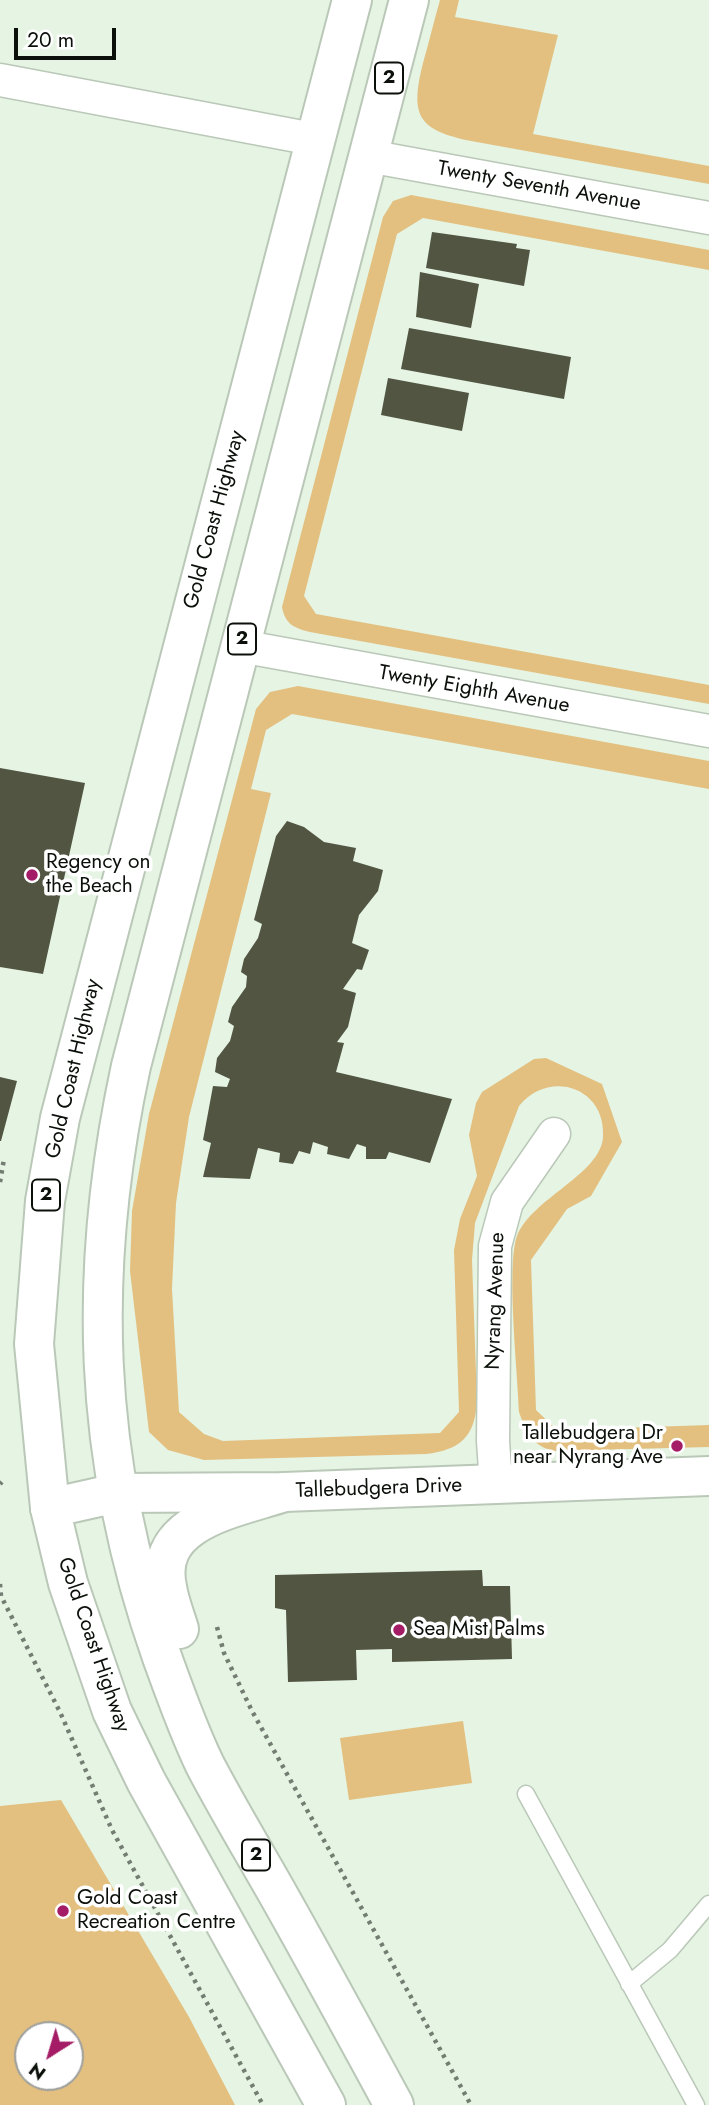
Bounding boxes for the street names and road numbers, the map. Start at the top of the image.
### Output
road number: 2 [375,62,403,94]
street label: Twenty Seventh Avenue [435,157,643,217]
street label: Gold Coast Highway [179,428,251,612]
road number: 2 [228,624,256,654]
street label: Twenty Eighth Avenue [377,661,571,719]
street label: Gold Coast Highway [41,977,107,1161]
road number: 2 [32,1180,60,1210]
street label: Nyrang Avenue [481,1232,511,1370]
street label: Tallebudgera Drive [295,1474,463,1504]
street label: Gold Coast Highway [51,1554,135,1736]
road number: 2 [242,1840,270,1870]

